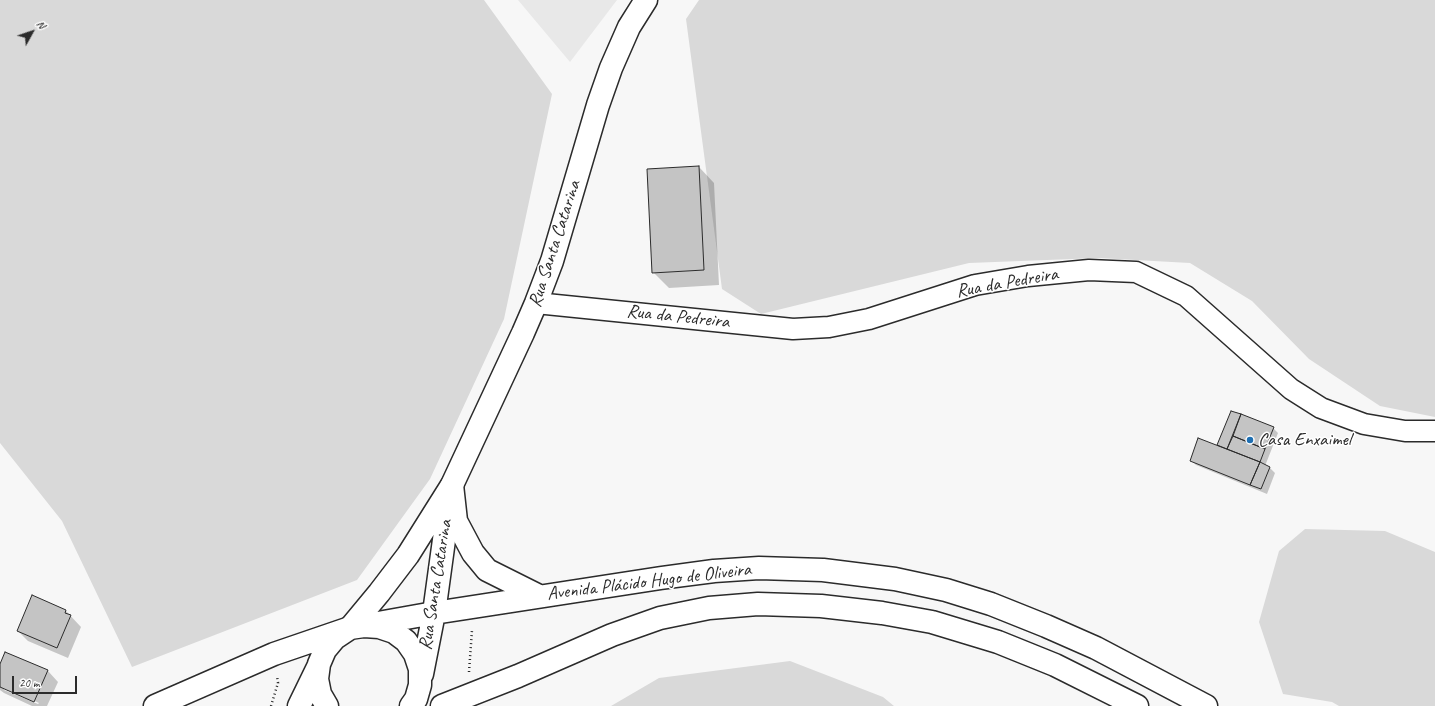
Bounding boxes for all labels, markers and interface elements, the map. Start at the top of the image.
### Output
north arrow [12,12,52,52]
text: N [34,17,49,31]
street label: Rua Santa Catarina [524,178,586,310]
street label: Rua da Pedreira [954,263,1060,303]
street label: Rua da Pedreira [626,300,730,334]
place label: Casa Enxaimel [1258,429,1351,451]
marker: Casa Enxaimel [1245,435,1255,445]
street label: Rua Santa Catarina [414,518,458,652]
street label: Avenida Plácido Hugo de Oliveira [546,558,752,606]
scale bar [14,668,79,694]
text: 20 m [19,675,39,691]

